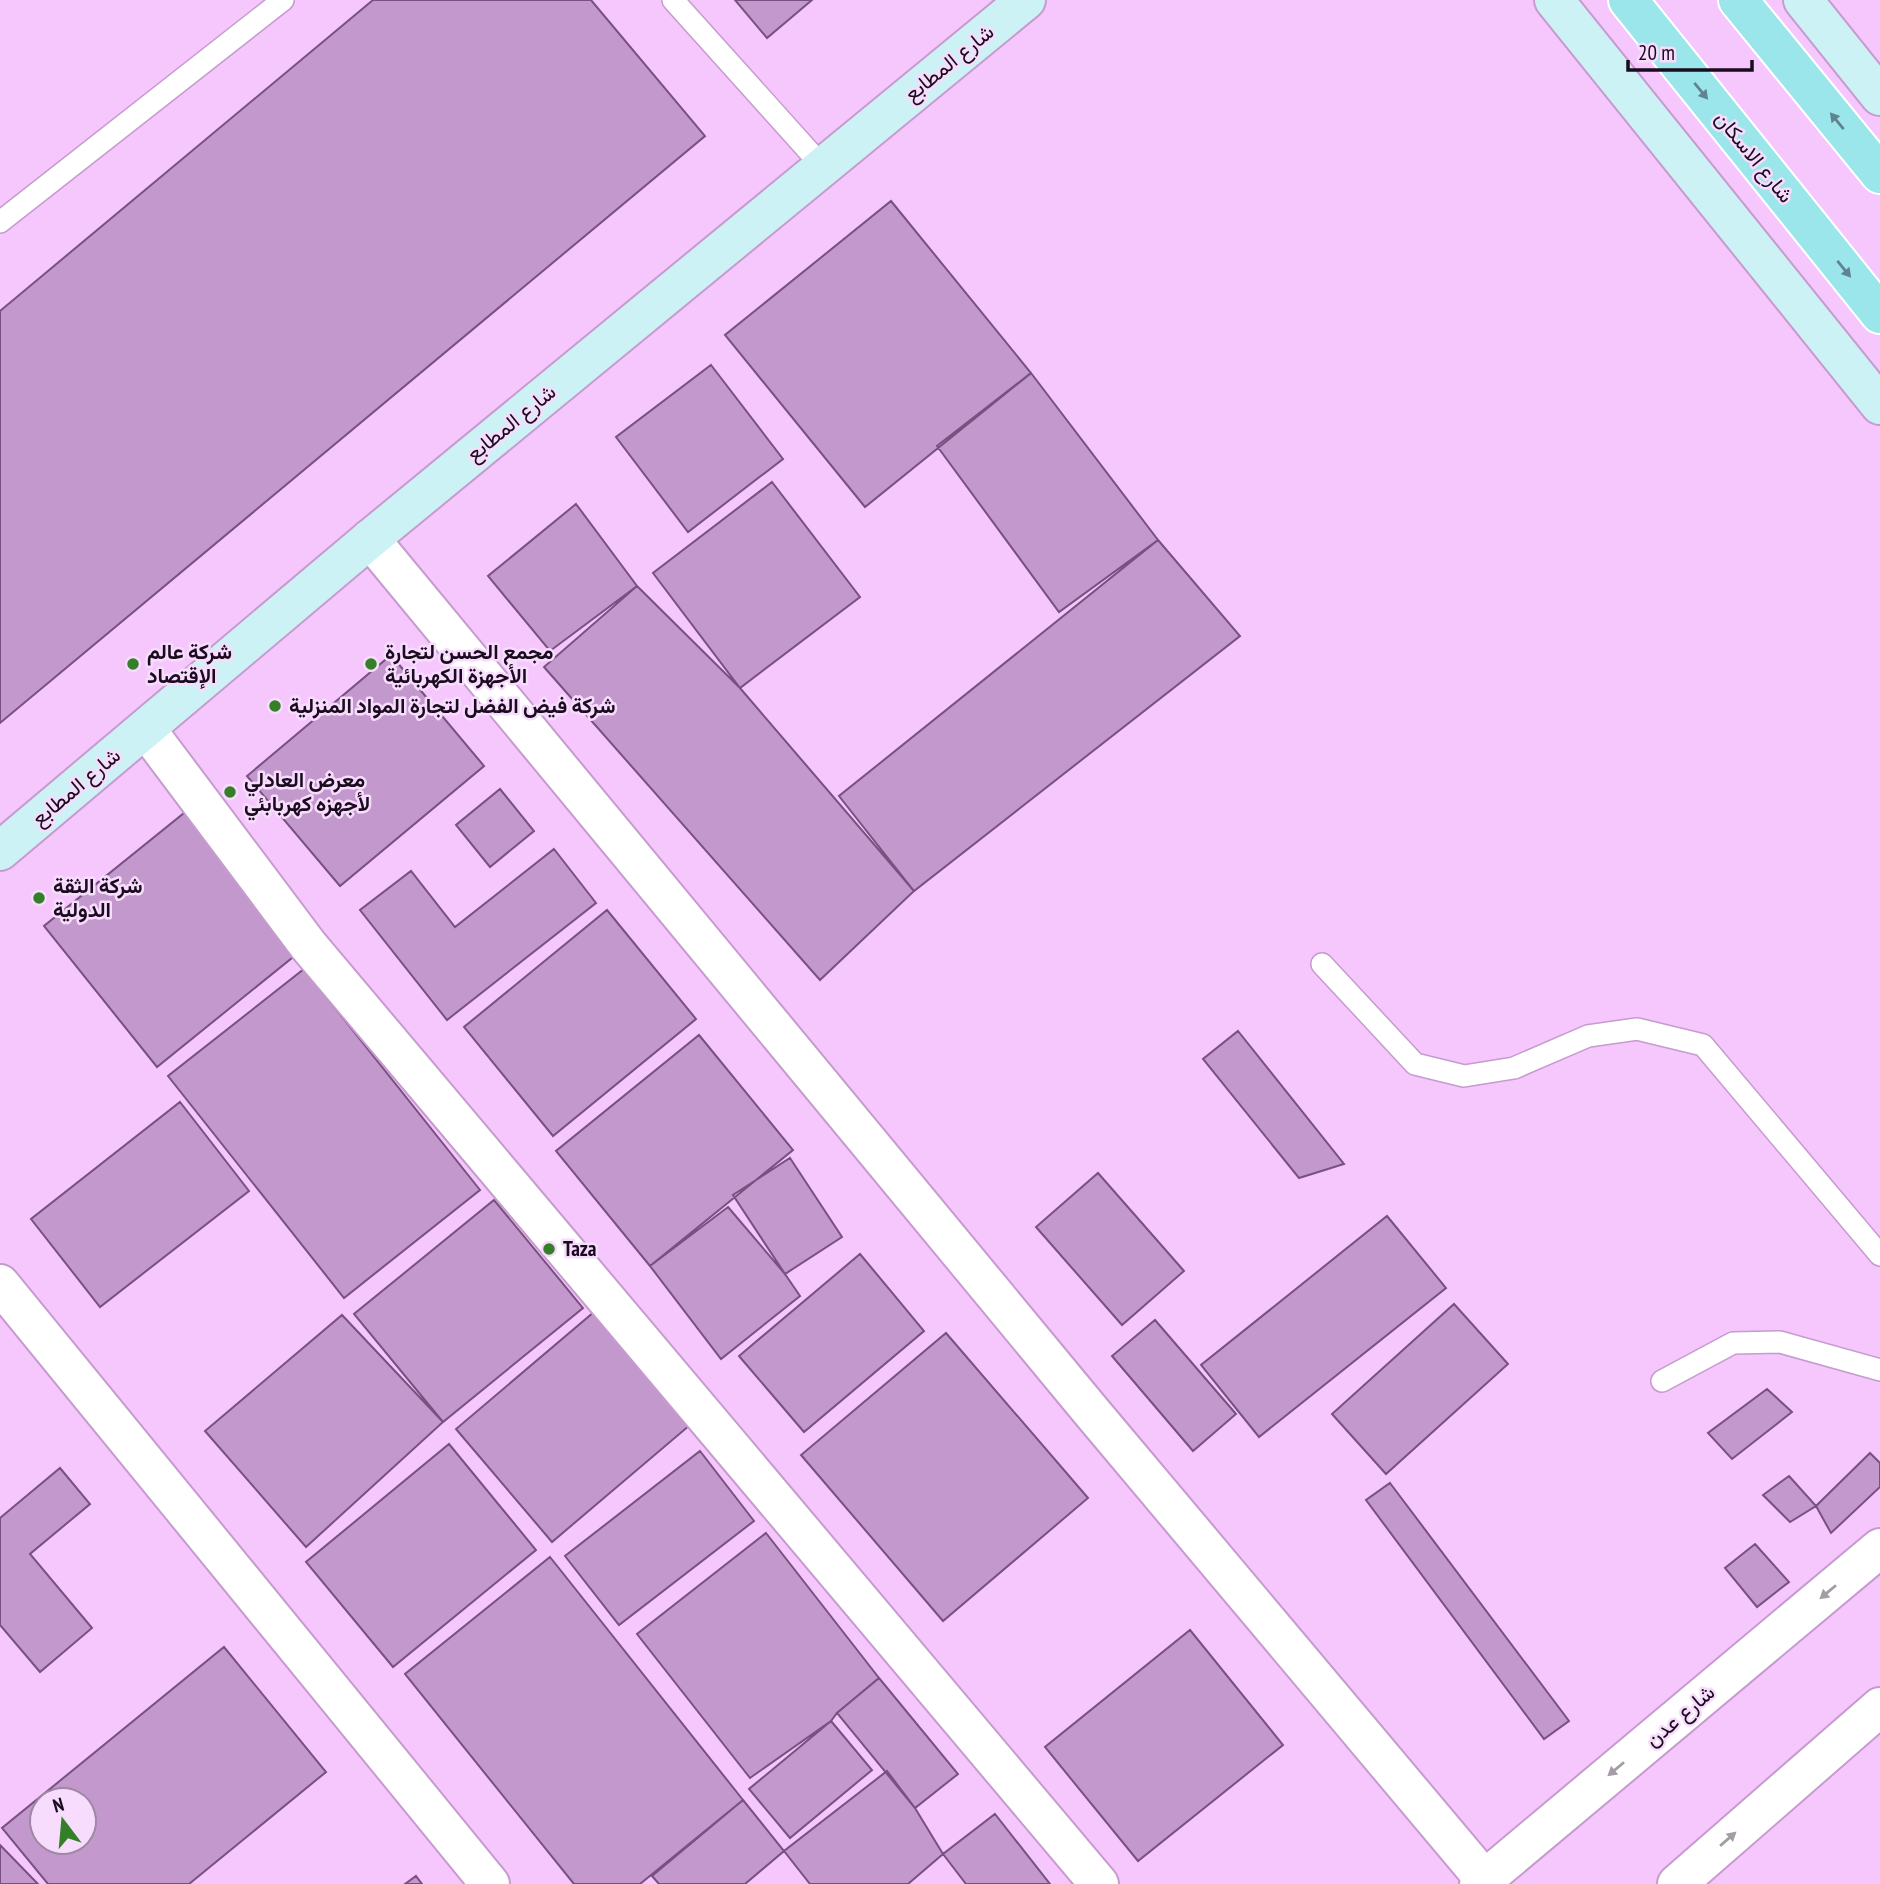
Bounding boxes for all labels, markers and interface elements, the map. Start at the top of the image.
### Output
street label: شارع المطابع [898,18,1000,108]
scale bar [1628,28,1752,72]
text: 20 m [1638,39,1675,66]
one-way arrow [1694,82,1709,100]
street label: شارع الاسكان [1708,105,1800,209]
one-way arrow [1830,112,1845,129]
one-way arrow [1836,260,1851,277]
street label: شارع المطابع [460,378,562,468]
place label: شركة عالم الإقتصاد [147,638,232,690]
place label: مجمع الحسن لتجارة الأجهزة الكهربائية [385,638,553,689]
marker: شركة عالم الإقتصاد [125,656,141,672]
marker: مجمع الحسن لتجارة الأجهزة الكهربائية [363,656,379,672]
place label: شركة فيض الفضل لتجارة المواد المنزلية [289,692,615,719]
marker: شركة فيض الفضل لتجارة المواد المنزلية [267,698,283,714]
street label: شارع المطابع [26,742,126,832]
place label: معرض العادلي لأجهزه كهربابئي [244,766,370,821]
marker: معرض العادلي لأجهزه كهربابئي [222,784,238,800]
place label: شركة الثقة الدولية [53,872,143,923]
marker: شركة الثقة الدولية [31,890,47,906]
place label: Taza [563,1235,597,1262]
marker: Taza [541,1241,557,1257]
one-way arrow [1819,1584,1836,1599]
street label: شارع عدن [1639,1679,1721,1753]
one-way arrow [1607,1762,1625,1777]
north arrow [28,1786,98,1856]
text: N [50,1792,67,1818]
one-way arrow [1720,1832,1737,1847]

